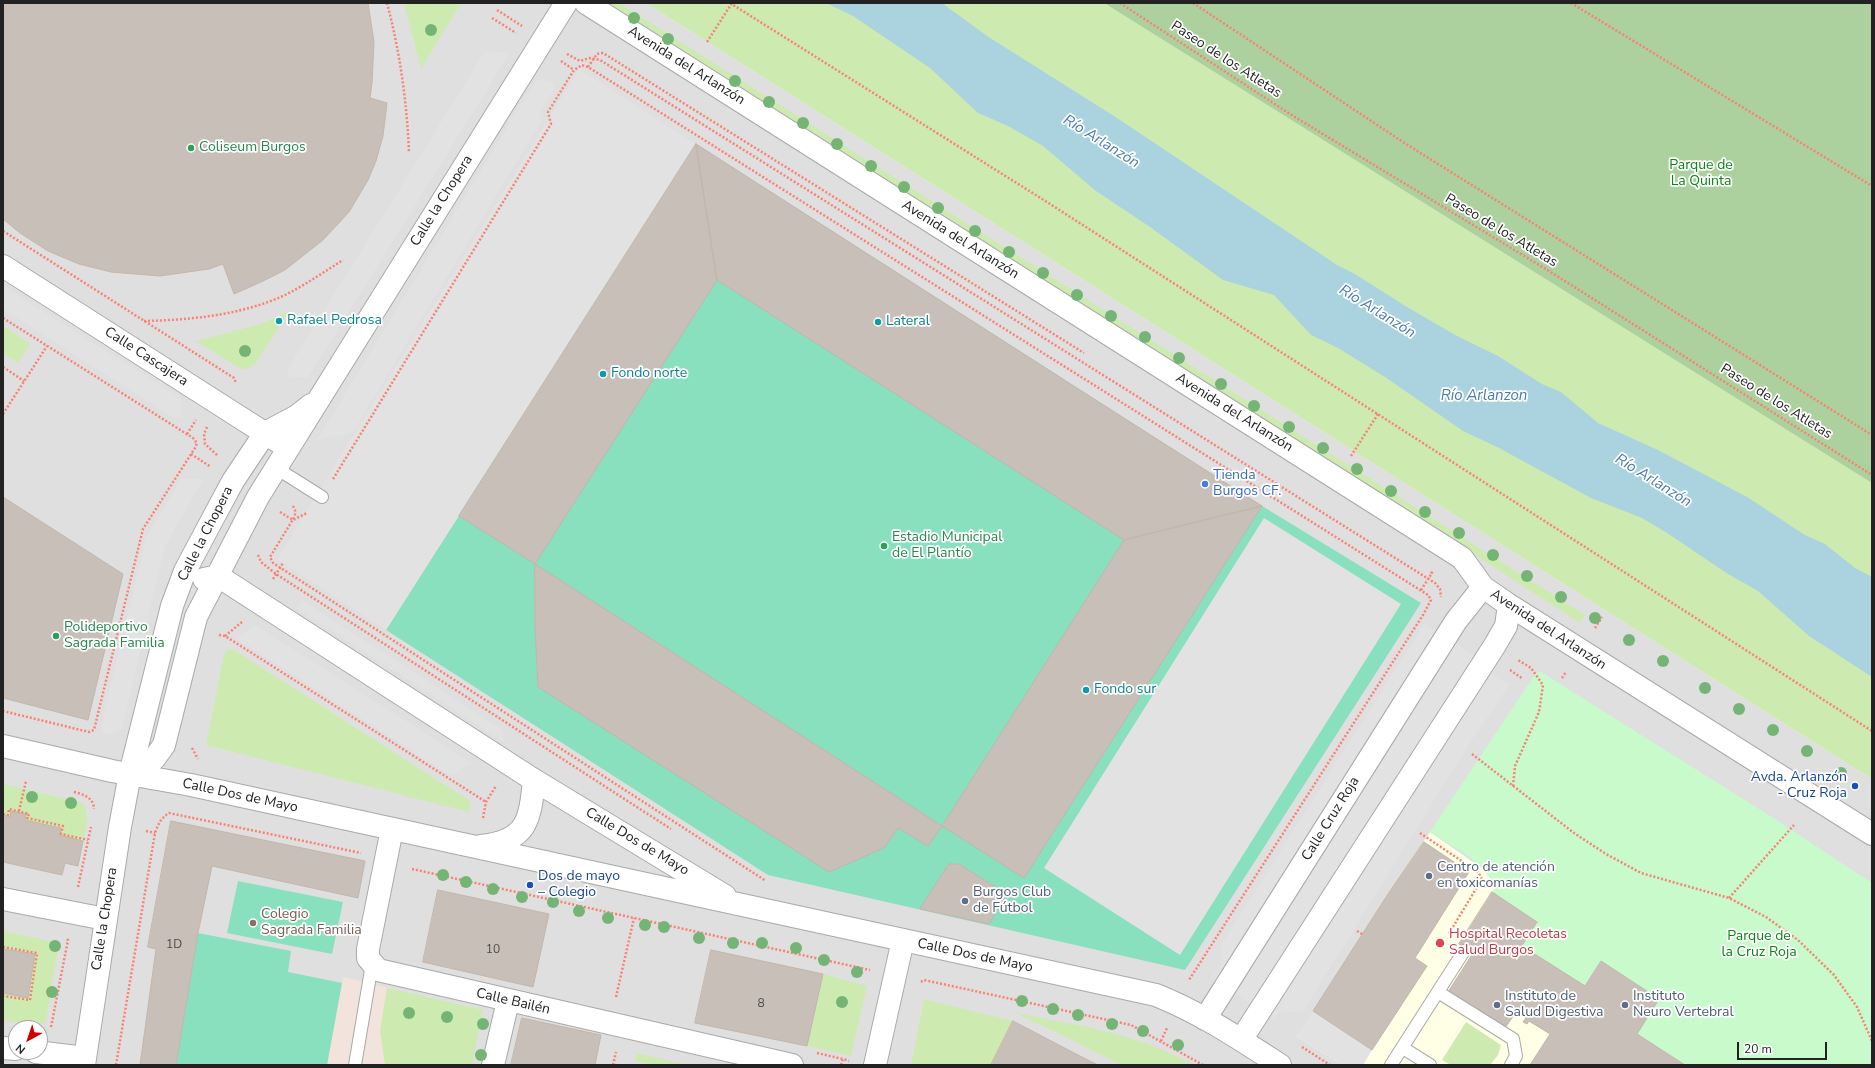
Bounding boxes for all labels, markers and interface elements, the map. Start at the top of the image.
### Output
street label: Paseo de los Atletas [1168,18,1284,102]
street label: Avenida del Arlanzón [624,23,748,109]
water label: Río Arlanzón [1060,111,1142,173]
place label: Coliseum Burgos [199,140,306,156]
marker: Coliseum Burgos [186,143,196,153]
street label: Calle la Chopera [407,152,477,250]
park label: Parque de La Quinta [1669,158,1733,190]
street label: Paseo de los Atletas [1442,191,1560,271]
street label: Avenida del Arlanzón [898,197,1022,283]
water label: Río Arlanzón [1336,281,1418,343]
place label: Rafael Pedrosa [287,313,382,329]
place label: Lateral [886,314,930,330]
marker: Rafael Pedrosa [274,316,284,326]
marker: Lateral [873,317,883,327]
street label: Calle Cascajera [101,324,191,390]
street label: Paseo de los Atletas [1717,361,1835,443]
place label: Fondo norte [611,366,687,382]
marker: Fondo norte [598,369,608,379]
street label: Avenida del Arlanzón [1172,370,1296,456]
water label: Río Arlanzon [1441,387,1527,405]
water label: Río Arlanzón [1612,450,1694,512]
place label: Tienda Burgos CF. [1213,468,1281,500]
marker: Tienda Burgos CF. [1200,479,1210,489]
street label: Calle la Chopera [175,484,237,584]
place label: Estadio Municipal de El Plantío [892,530,1002,562]
marker: Estadio Municipal de El Plantío [879,541,889,551]
street label: Avenida del Arlanzón [1487,586,1609,674]
place label: Polideportivo Sagrada Familia [64,620,165,652]
marker: Polideportivo Sagrada Familia [51,631,61,641]
place label: Fondo sur [1094,682,1156,698]
marker: Fondo sur [1081,685,1091,695]
place label: Avda. Arlanzón - Cruz Roja [1751,770,1847,802]
street label: Calle Cruz Roja [1298,774,1364,864]
street label: Calle Dos de Mayo [181,776,299,816]
marker: Avda. Arlanzón - Cruz Roja [1850,781,1860,791]
street label: Calle Dos de Mayo [582,804,692,880]
place label: Centro de atención en toxicomanías [1437,860,1555,892]
street label: Calle la Chopera [89,866,121,972]
place label: Dos de mayo – Colegio [538,869,620,902]
marker: Centro de atención en toxicomanías [1424,871,1434,881]
marker: Dos de mayo – Colegio [525,880,535,890]
place label: Burgos Club de Fútbol [973,885,1051,918]
marker: Burgos Club de Fútbol [960,896,970,906]
place label: Colegio Sagrada Familia [261,907,362,940]
marker: Colegio Sagrada Familia [248,918,258,928]
place label: Hospital Recoletas Salud Burgos [1449,927,1567,960]
park label: Parque de la Cruz Roja [1721,929,1797,962]
street label: Calle Dos de Mayo [916,936,1034,976]
marker: Hospital Recoletas Salud Burgos [1434,937,1446,949]
house number: 1D [166,938,182,952]
house number: 10 [486,943,500,957]
street label: Calle Bailén [474,985,552,1019]
place label: Instituto de Salud Digestiva [1505,989,1603,1022]
place label: Instituto Neuro Vertebral [1633,989,1734,1022]
house number: 8 [757,997,765,1011]
marker: Instituto de Salud Digestiva [1492,1000,1502,1010]
marker: Instituto Neuro Vertebral [1620,1000,1630,1010]
north arrow [8,1020,48,1060]
scale bar [1739,1034,1829,1060]
text: N [13,1040,29,1057]
text: 20 m [1744,1041,1772,1057]

